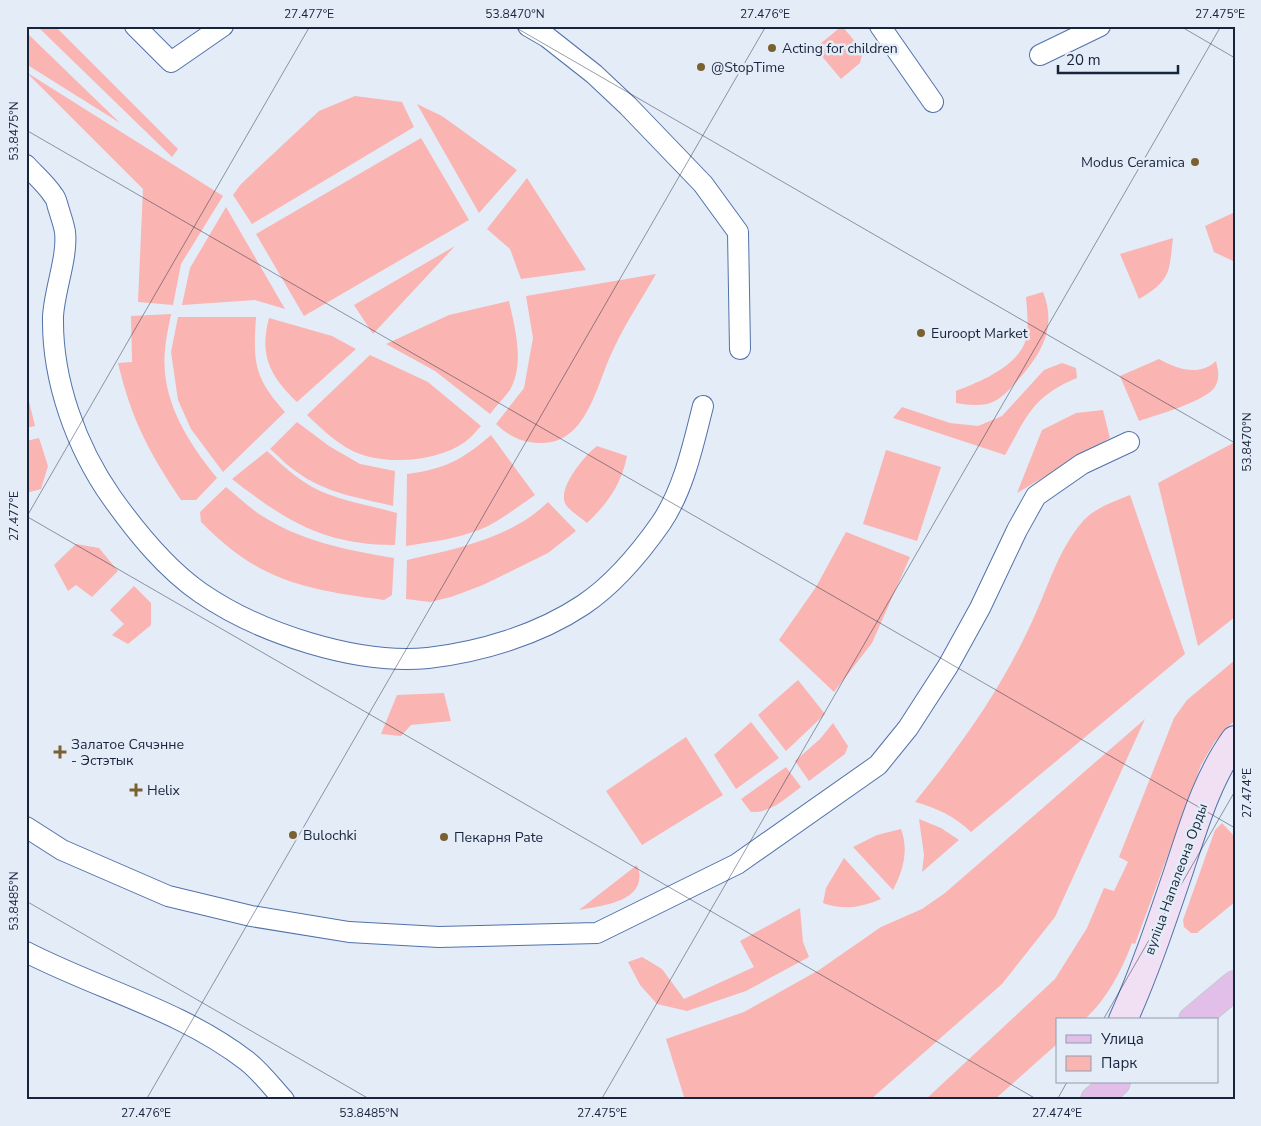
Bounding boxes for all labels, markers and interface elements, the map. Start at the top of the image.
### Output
text: 27.477°E [284,6,334,22]
text: 53.8470°N [485,6,545,22]
text: 27.476°E [740,6,790,22]
text: 27.475°E [1195,6,1245,22]
place label: Acting for children [782,39,898,58]
marker: Acting for children [766,42,778,54]
scale bar [1058,42,1178,74]
text: 20 m [1066,50,1101,70]
place label: @StopTime [711,58,785,77]
marker: @StopTime [695,61,707,73]
text: 53.8475°N [6,101,22,161]
place label: Modus Ceramica [1081,153,1185,172]
marker: Modus Ceramica [1189,156,1201,168]
place label: Euroopt Market [931,324,1028,343]
marker: Euroopt Market [915,327,927,339]
text: 53.8470°N [1239,412,1255,472]
text: 27.477°E [6,491,22,541]
place label: Залатое Сячэнне - Эстэтык [71,735,184,770]
marker: Залатое Сячэнне - Эстэтык [53,745,67,759]
text: 27.474°E [1239,768,1255,818]
place label: Helix [147,781,180,800]
marker: Helix [129,783,143,797]
street label: вуліца Напалеона Орды [1140,801,1212,957]
place label: Bulochki [303,826,357,845]
place label: Пекарня Pate [454,828,543,847]
marker: Bulochki [287,829,299,841]
marker: Пекарня Pate [438,831,450,843]
text: 53.8485°N [6,871,22,931]
legend [1056,1018,1218,1084]
text: Улица [1100,1029,1144,1049]
text: Парк [1101,1053,1137,1073]
text: 27.476°E [121,1105,171,1121]
text: 53.8485°N [339,1105,399,1121]
text: 27.475°E [577,1105,627,1121]
text: 27.474°E [1032,1105,1082,1121]

